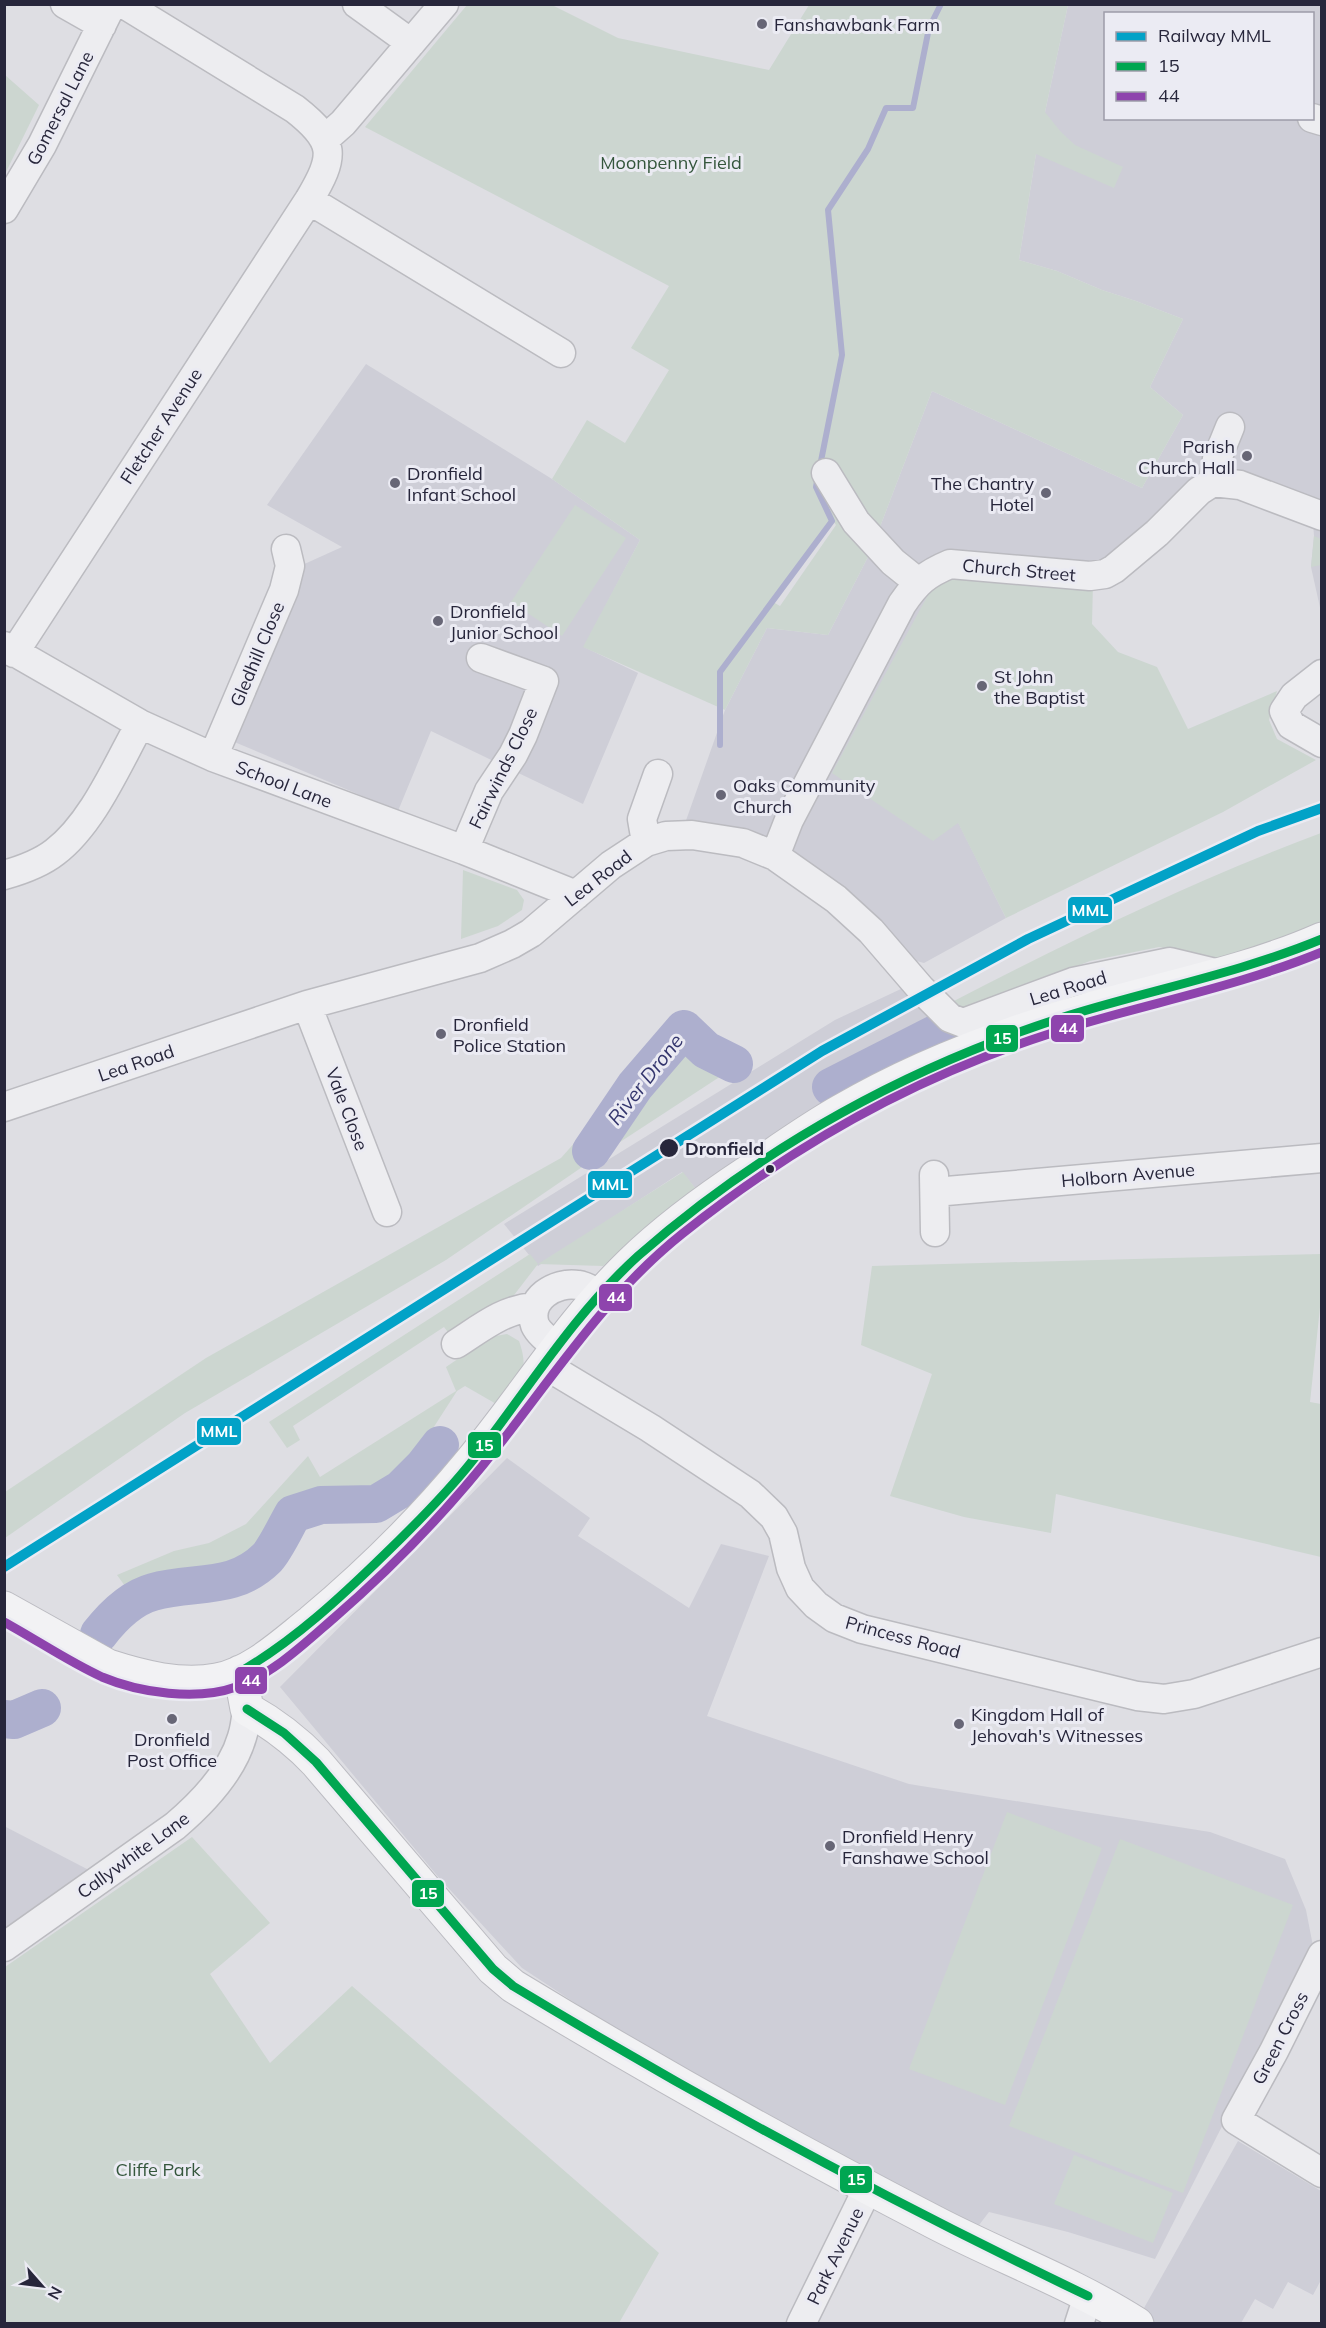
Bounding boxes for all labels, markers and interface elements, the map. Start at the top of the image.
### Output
legend [1104,12,1314,120]
place label: Fanshawbank Farm [774,13,940,36]
marker: Fanshawbank Farm [755,17,769,31]
text: Railway MML [1158,24,1271,47]
street label: Gomersal Lane [21,47,99,169]
text: 15 [1158,54,1180,77]
text: 44 [1158,84,1180,107]
park label: Moonpenny Field [600,151,742,174]
street label: Fletcher Avenue [115,364,207,488]
place label: Parish Church Hall [1138,435,1235,479]
marker: Parish Church Hall [1240,449,1254,463]
place label: Dronfield Infant School [407,462,516,506]
place label: The Chantry Hotel [931,472,1034,516]
marker: Dronfield Infant School [388,476,402,490]
marker: The Chantry Hotel [1039,486,1053,500]
street label: Church Street [961,554,1077,586]
street label: Gledhill Close [225,598,289,710]
place label: Dronfield Junior School [450,600,558,644]
marker: Dronfield Junior School [431,614,445,628]
place label: St John the Baptist [994,665,1085,709]
marker: St John the Baptist [975,679,989,693]
street label: Fairwinds Close [464,703,542,833]
street label: School Lane [233,755,335,813]
place label: Oaks Community Church [733,774,876,818]
marker: Oaks Community Church [714,788,728,802]
street label: Lea Road [560,845,636,911]
line badge: MML [1067,896,1113,924]
text: MML [1072,900,1108,920]
street label: Lea Road [1027,965,1109,1011]
place label: Dronfield Police Station [453,1013,566,1057]
line badge: 44 [1050,1014,1085,1043]
text: 44 [1058,1018,1078,1038]
line badge: 15 [985,1024,1019,1053]
marker: Dronfield Police Station [434,1027,448,1041]
water label: River Drone [602,1028,688,1129]
text: 15 [992,1028,1012,1048]
street label: Lea Road [95,1039,177,1087]
street label: Vale Close [321,1064,373,1154]
marker: Dronfield [658,1137,680,1159]
place label: Dronfield [685,1137,764,1160]
street label: Holborn Avenue [1060,1158,1196,1192]
unlabelled marker [764,1163,776,1175]
line badge: MML [587,1170,633,1199]
text: MML [592,1174,628,1194]
line badge: 44 [598,1283,633,1312]
text: 44 [606,1287,626,1307]
line badge: MML [196,1417,242,1446]
text: MML [201,1421,237,1441]
line badge: 15 [467,1431,502,1459]
text: 15 [474,1435,494,1455]
street label: Princess Road [843,1611,963,1663]
line badge: 44 [234,1666,268,1695]
text: 44 [241,1670,261,1690]
place label: Kingdom Hall of Jehovah's Witnesses [971,1703,1143,1747]
marker: Dronfield Post Office [165,1712,179,1726]
marker: Kingdom Hall of Jehovah's Witnesses [952,1717,966,1731]
place label: Dronfield Post Office [127,1728,217,1772]
street label: Callywhite Lane [72,1807,194,1903]
place label: Dronfield Henry Fanshawe School [842,1825,989,1869]
marker: Dronfield Henry Fanshawe School [823,1839,837,1853]
line badge: 15 [411,1879,445,1908]
text: 15 [418,1883,438,1903]
street label: Green Cross [1247,1988,1313,2088]
park label: Cliffe Park [116,2158,201,2181]
line badge: 15 [839,2165,873,2194]
text: 15 [846,2169,866,2189]
street label: Park Avenue [802,2204,868,2308]
north arrow [12,2256,72,2316]
text: N [44,2283,67,2303]

